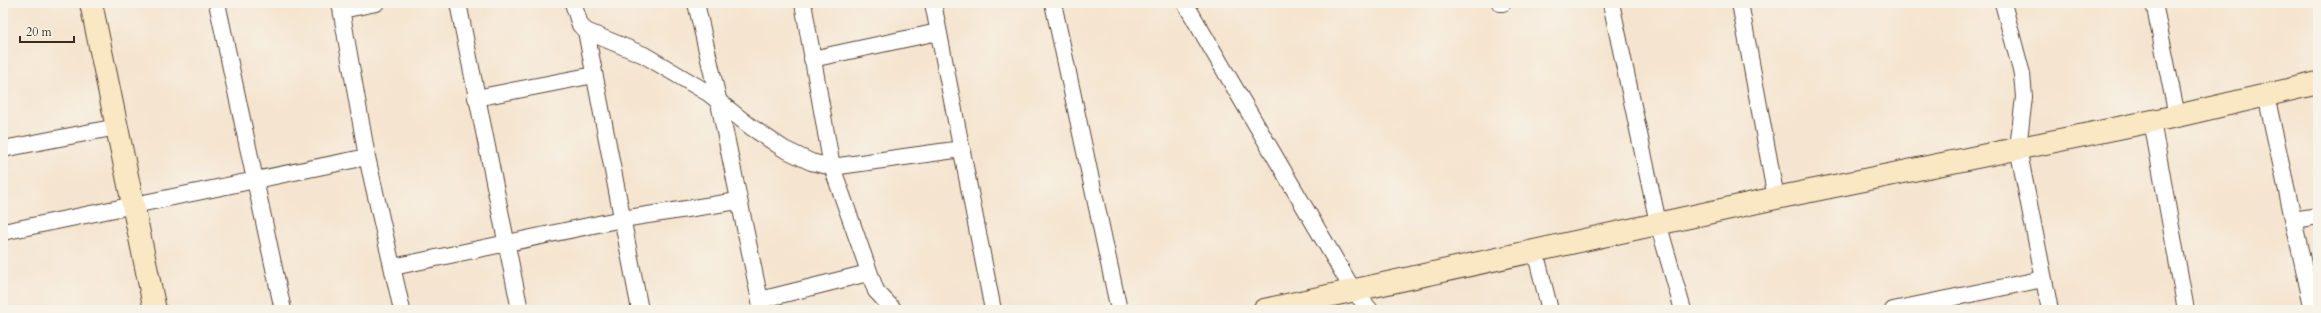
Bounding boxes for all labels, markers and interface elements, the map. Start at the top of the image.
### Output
scale bar [20,18,74,44]
text: 20 m [26,24,53,40]

